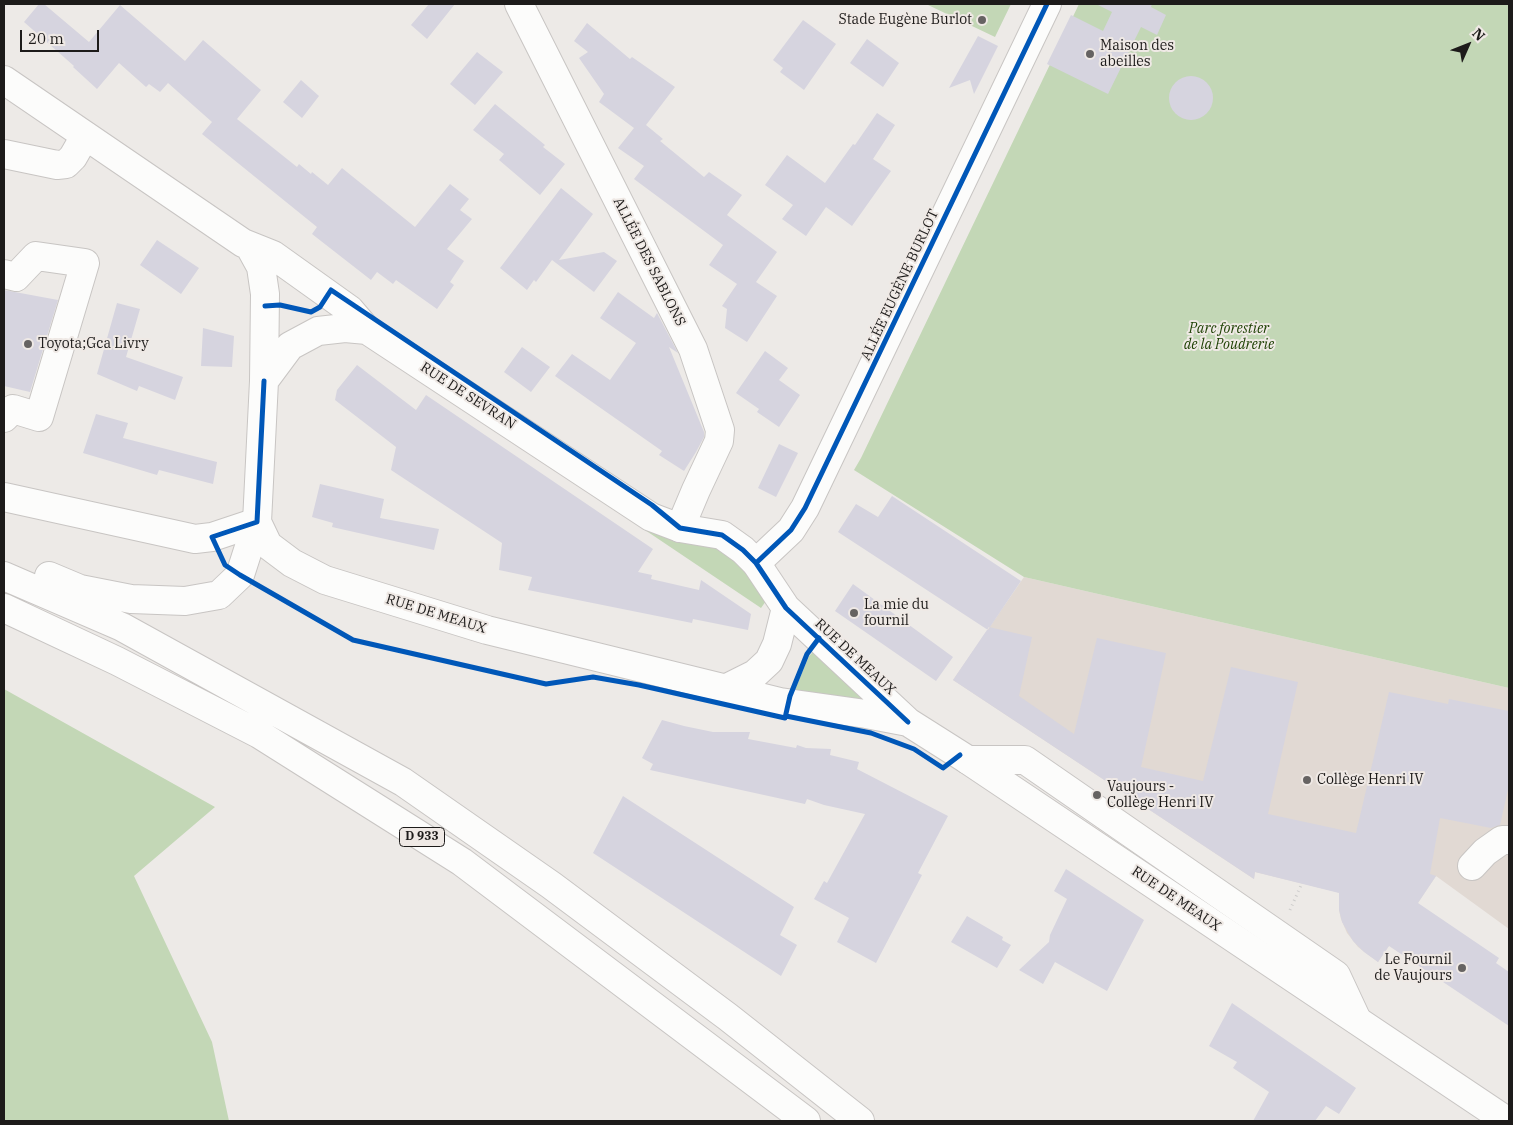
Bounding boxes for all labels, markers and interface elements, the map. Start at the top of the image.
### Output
place label: Stade Eugène Burlot [838,12,972,28]
marker: Stade Eugène Burlot [976,14,988,26]
scale bar [22,20,101,52]
north arrow [1443,20,1493,70]
text: N [1468,24,1489,45]
text: 20 m [28,29,64,48]
place label: Maison des abeilles [1100,38,1174,70]
marker: Maison des abeilles [1084,48,1096,60]
street label: ALLÉE DES SABLONS [609,195,689,329]
street label: ALLÉE EUGÈNE BURLOT [857,207,943,363]
park label: Parc forestier de la Poudrerie [1184,321,1274,354]
place label: Toyota;Gca Livry [38,336,149,352]
marker: Toyota;Gca Livry [22,338,34,350]
street label: RUE DE SEVRAN [417,359,519,433]
street label: RUE DE MEAUX [384,591,488,637]
place label: La mie du fournil [864,597,929,630]
marker: La mie du fournil [848,607,860,619]
street label: RUE DE MEAUX [811,615,899,699]
place label: Collège Henri IV [1317,772,1423,788]
marker: Collège Henri IV [1301,774,1313,786]
place label: Vaujours - Collège Henri IV [1107,779,1213,812]
marker: Vaujours - Collège Henri IV [1091,789,1103,801]
road number: D 933 [400,828,444,846]
street label: RUE DE MEAUX [1128,863,1224,935]
place label: Le Fournil de Vaujours [1374,952,1452,984]
marker: Le Fournil de Vaujours [1456,962,1468,974]

